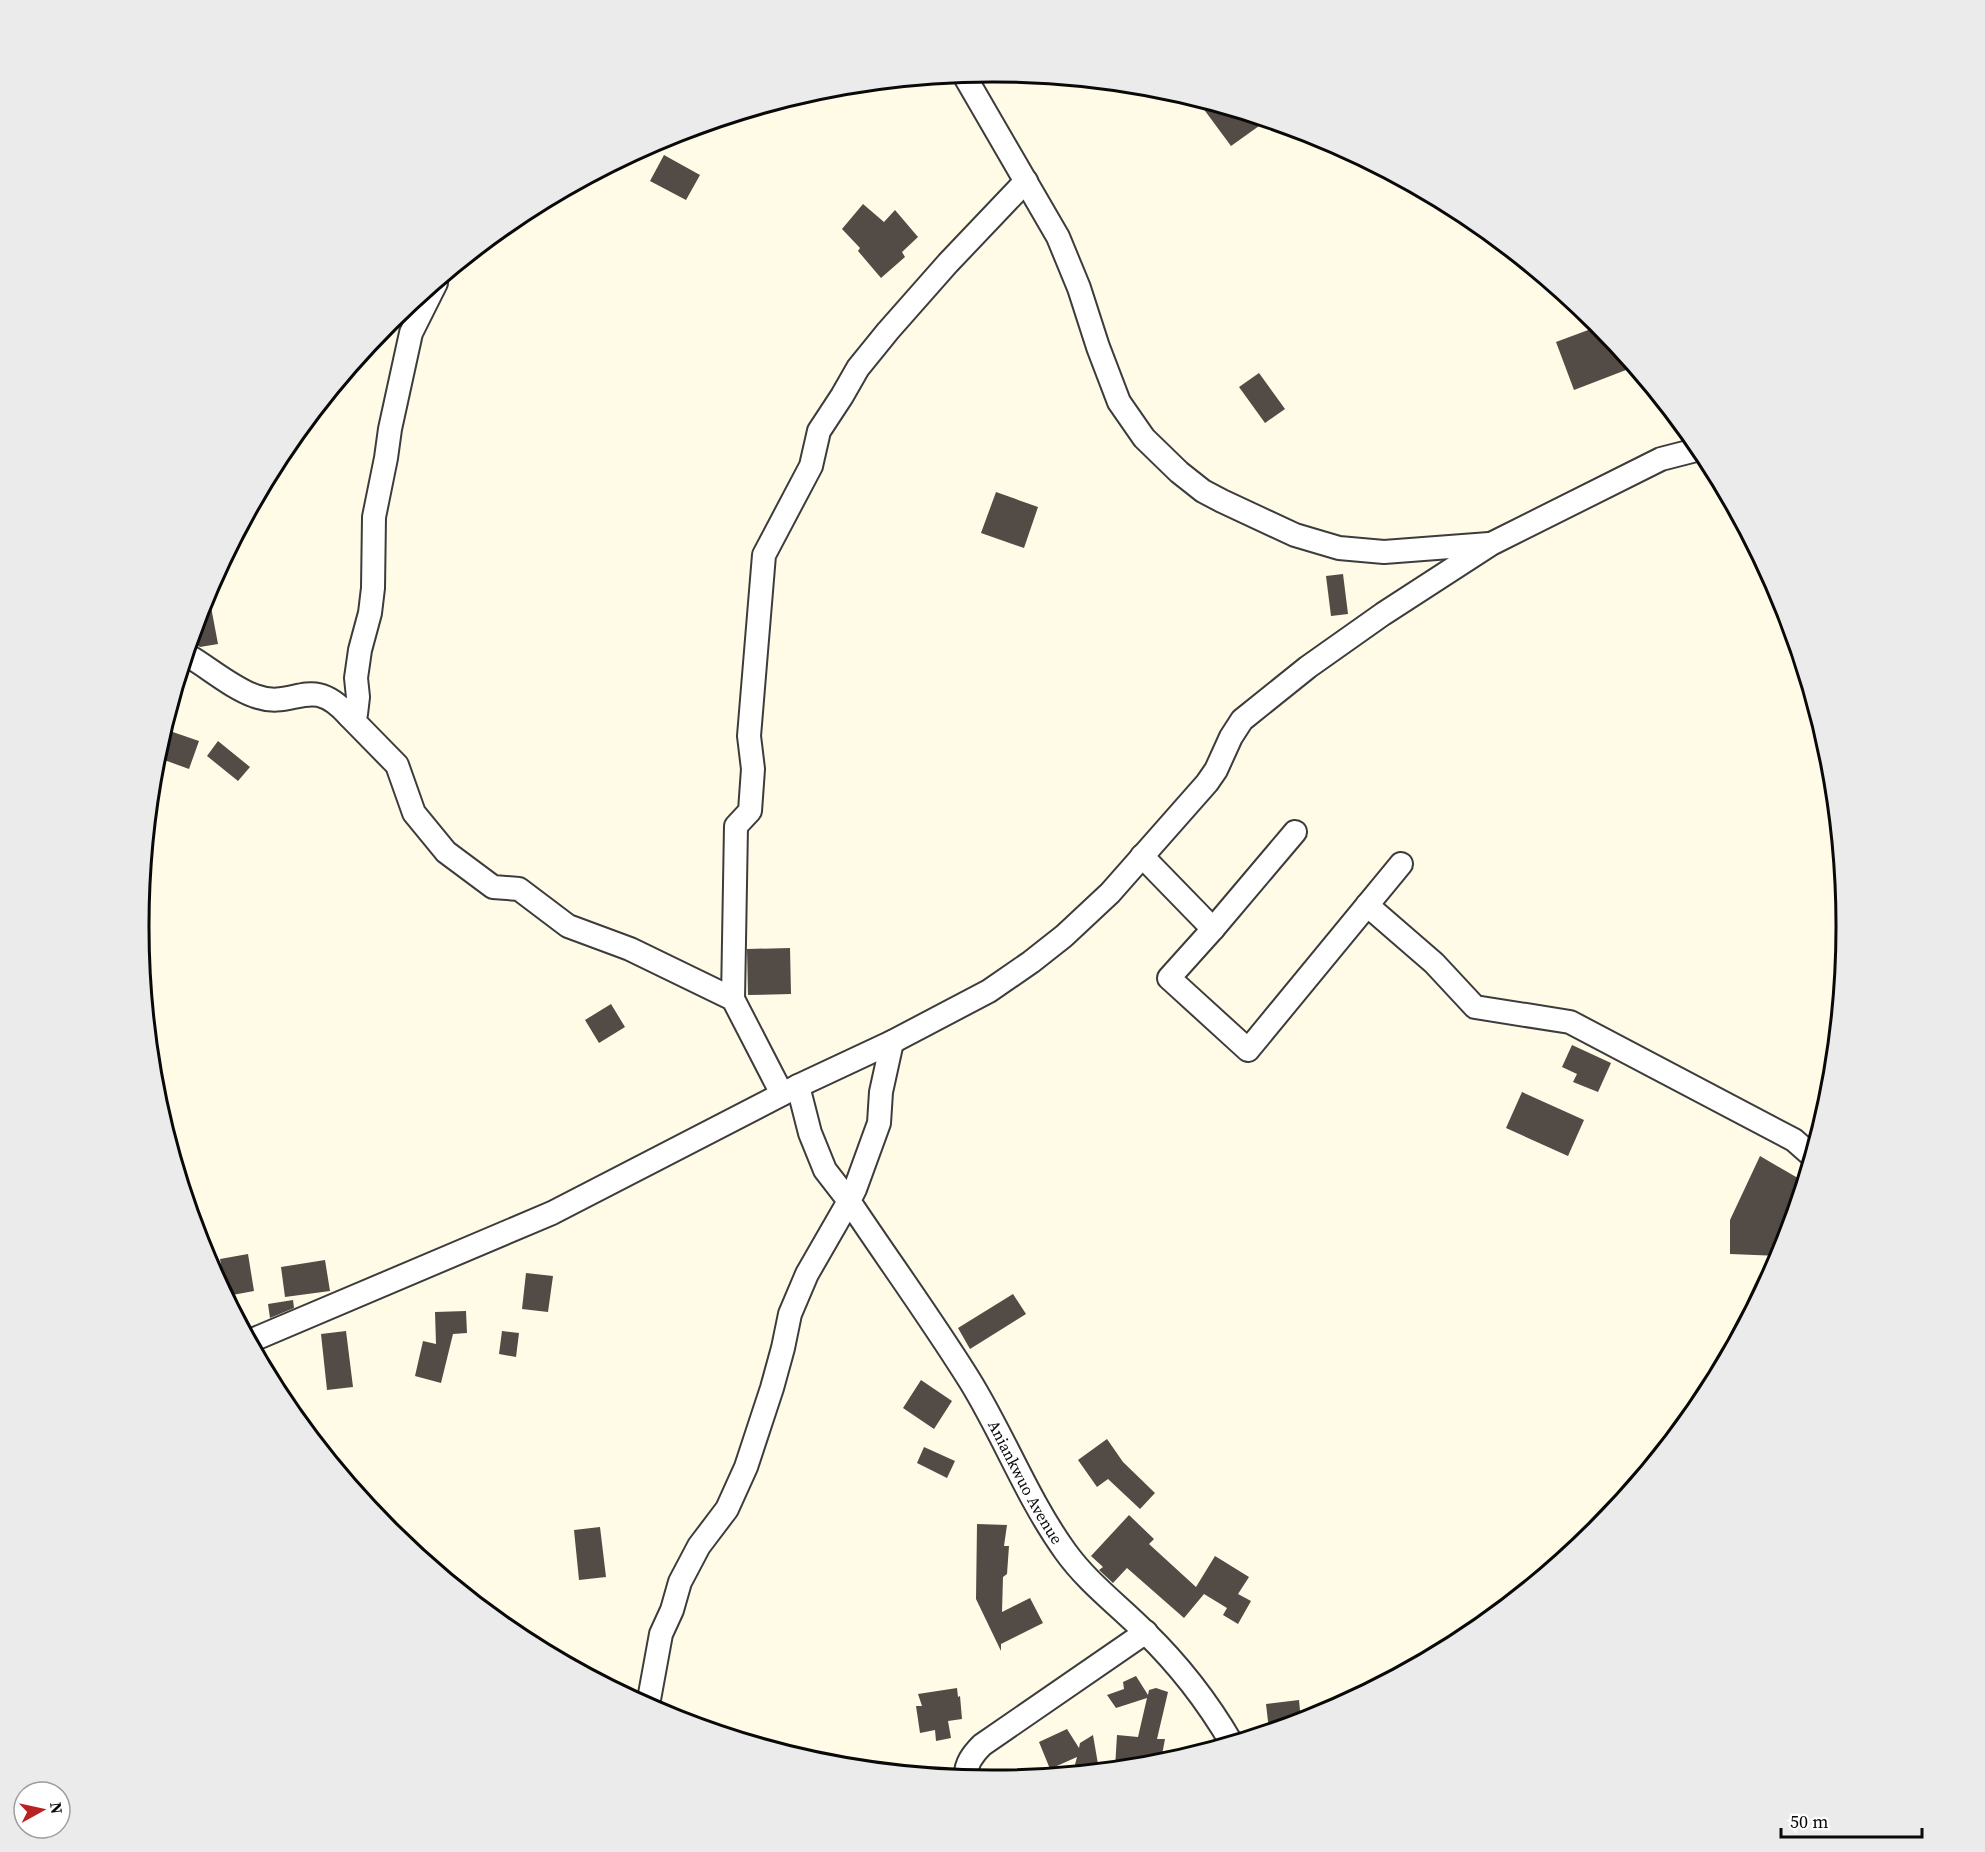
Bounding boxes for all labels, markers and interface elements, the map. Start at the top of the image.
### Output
street label: Aniankwuo Avenue [983,1416,1068,1548]
north arrow [12,1780,72,1840]
text: N [45,1801,69,1816]
scale bar [1781,1801,1922,1839]
text: 50 m [1790,1809,1828,1834]

